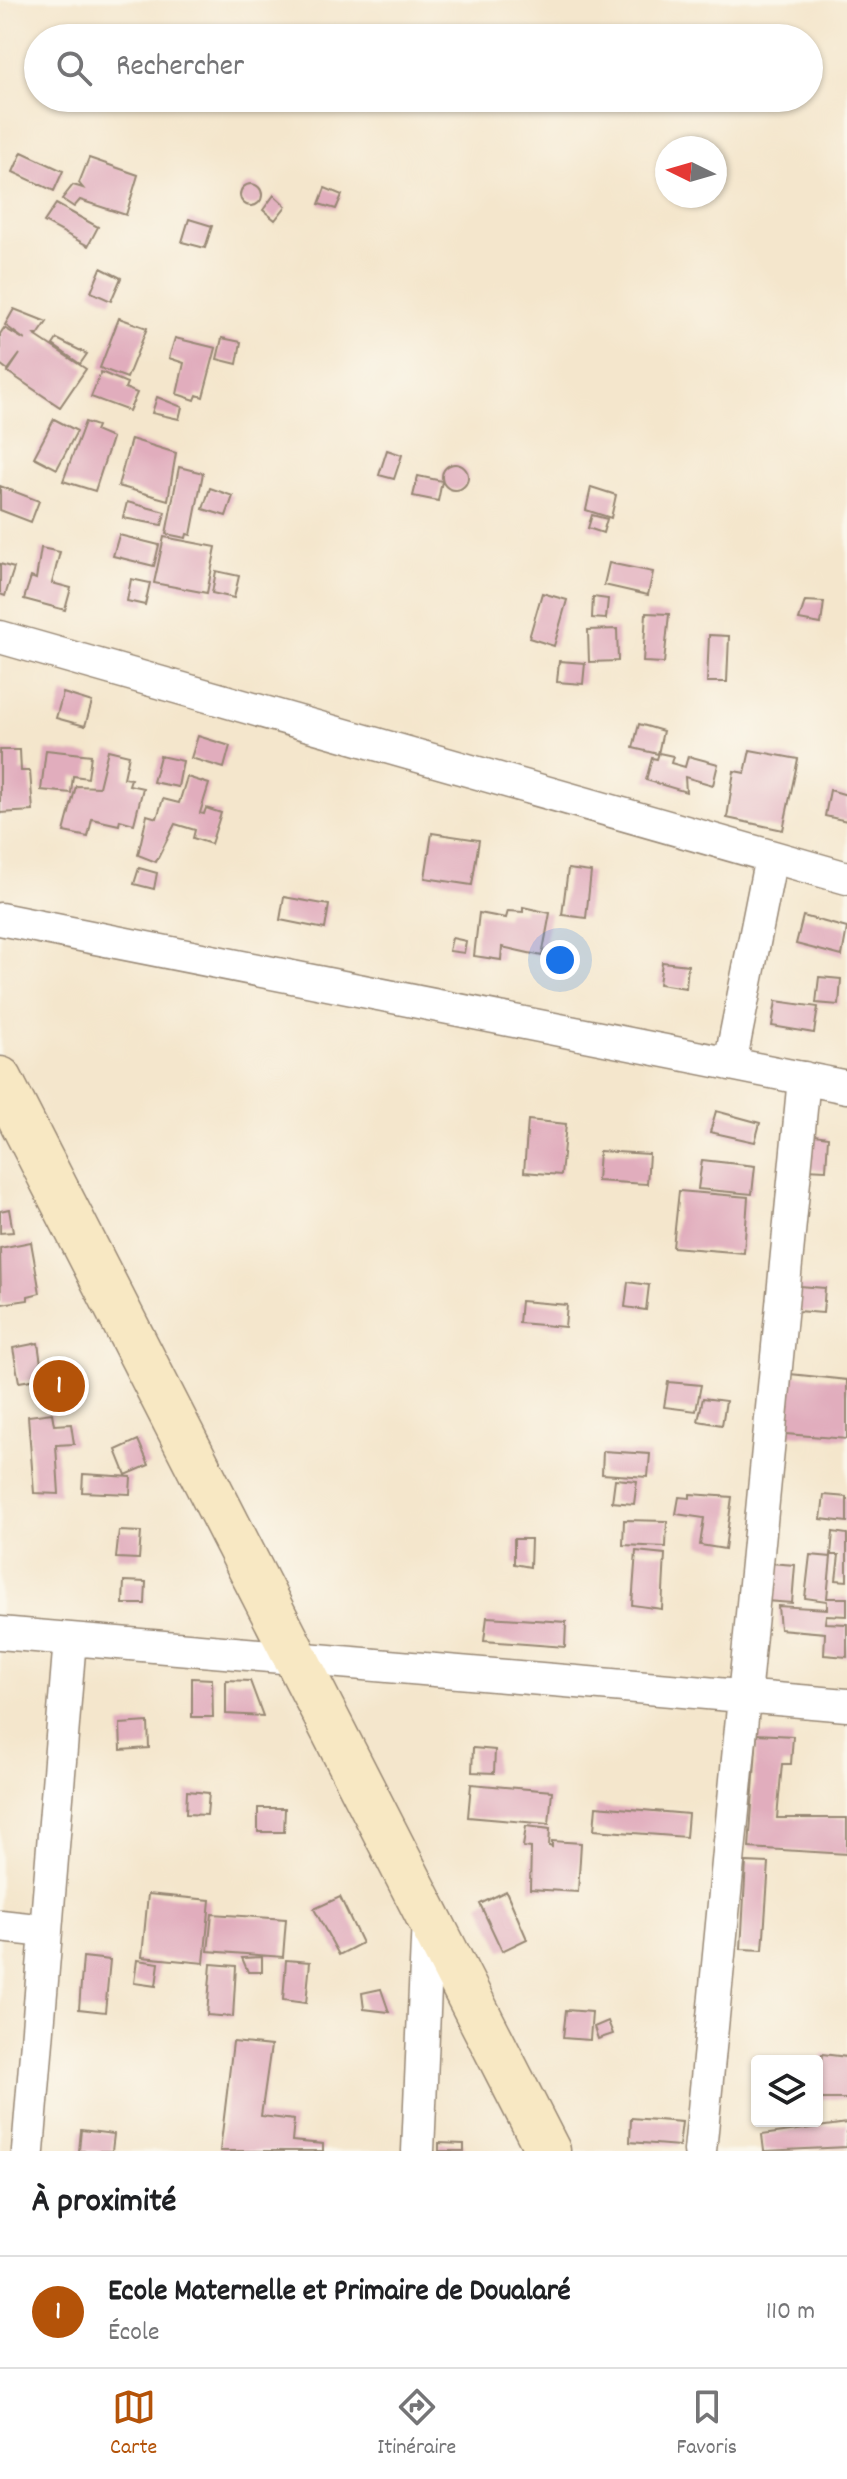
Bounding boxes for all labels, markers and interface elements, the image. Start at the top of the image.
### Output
search box [24,24,823,112]
icon: search [52,46,96,90]
text: Rechercher [116,47,244,90]
north arrow [655,136,727,208]
your location [540,940,580,980]
pin: 1 [33,1356,85,1416]
map controls [751,2055,823,2127]
button: layers [751,2055,823,2127]
text: À proximité [32,2179,176,2228]
text: Ecole Maternelle et Primaire de Doualaré [108,2272,571,2315]
text: 1 [55,2294,61,2331]
text: 110 m [766,2294,815,2331]
text: École [108,2315,159,2352]
tab: Carte [110,2385,157,2464]
tab: Itinéraire [377,2385,456,2464]
tab: Favoris [676,2385,737,2464]

